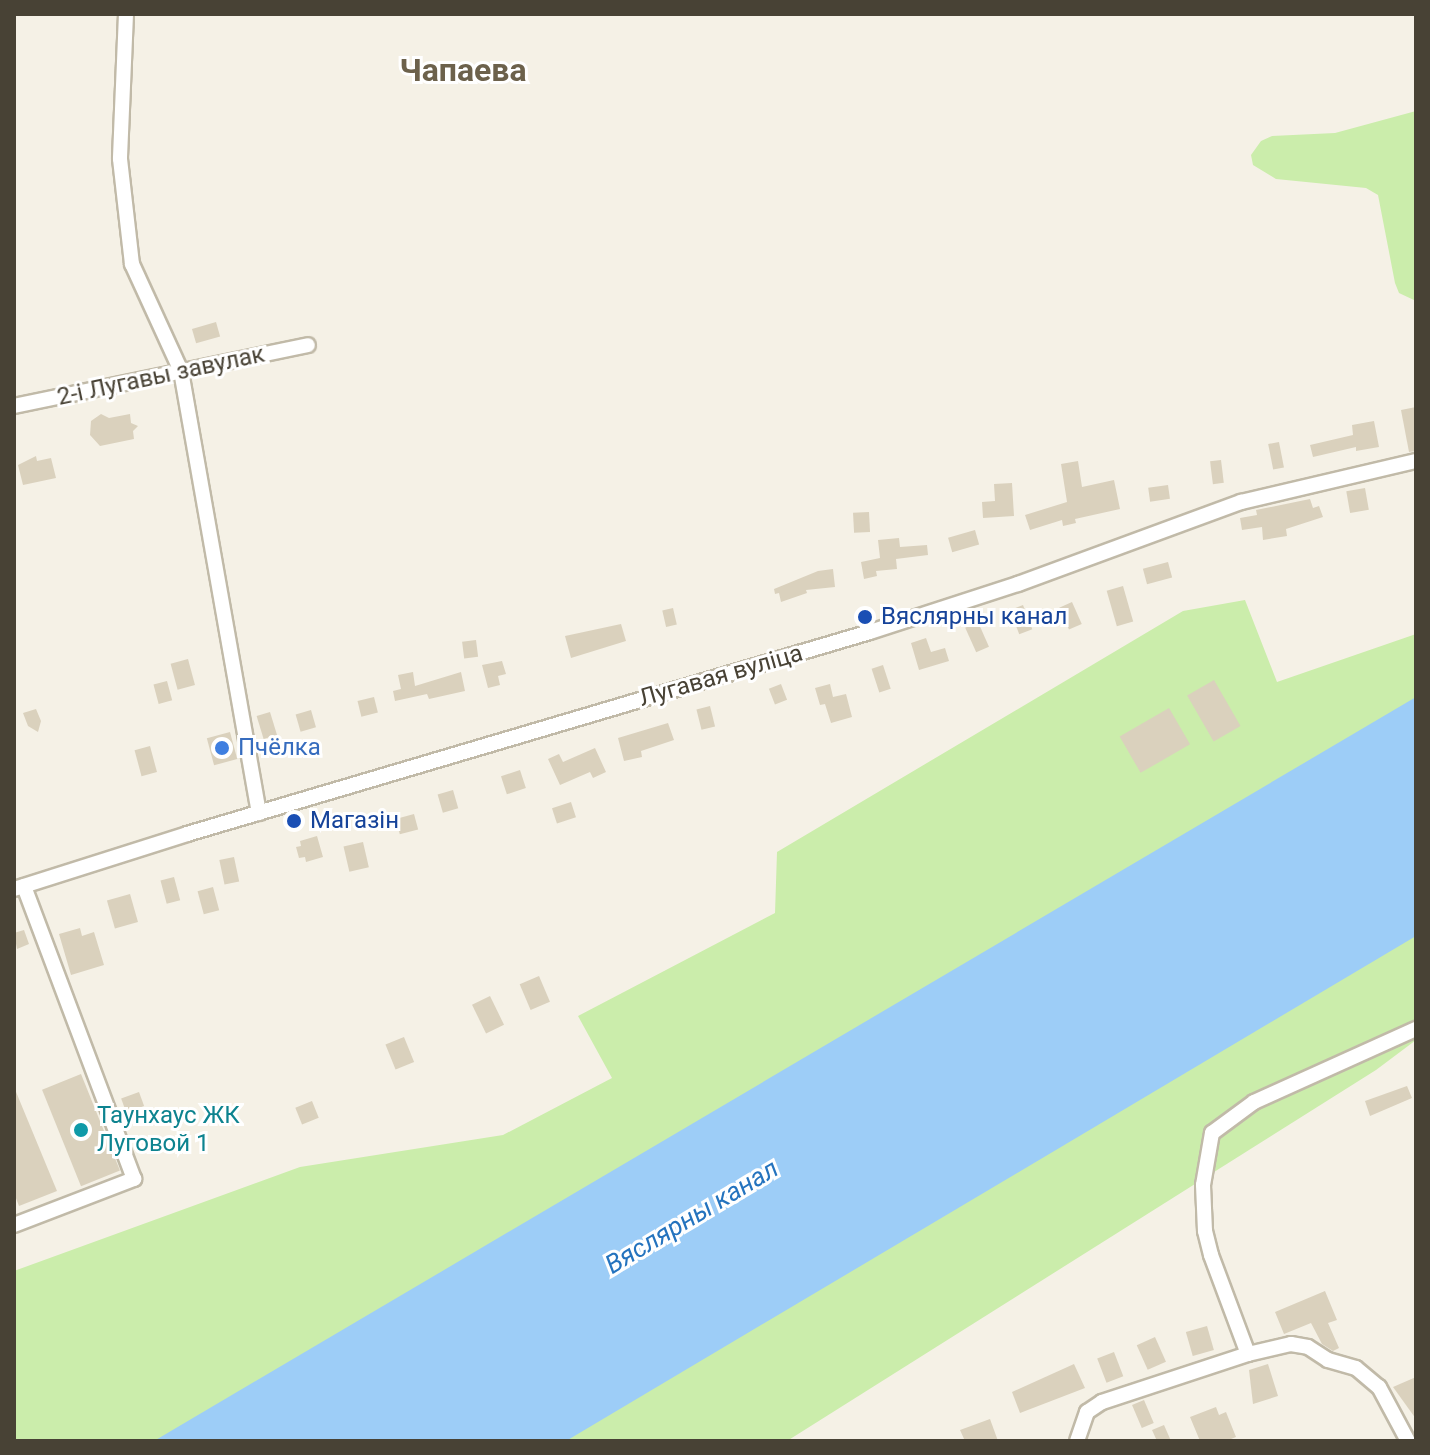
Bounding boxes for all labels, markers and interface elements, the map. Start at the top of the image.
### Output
district label: Чапаева [399,51,527,89]
street label: 2-і Лугавы завулак [55,340,267,412]
place label: Вяслярны канал [881,603,1067,631]
marker: Вяслярны канал [856,608,874,626]
street label: Лугавая вуліца [636,639,806,713]
place label: Пчёлка [238,734,321,762]
marker: Пчёлка [213,739,231,757]
place label: Магазін [310,807,399,835]
marker: Магазін [285,812,303,830]
place label: Таунхаус ЖК Луговой 1 [97,1102,240,1158]
marker: Таунхаус ЖК Луговой 1 [72,1121,90,1139]
water label: Вяслярны канал [600,1153,784,1281]

